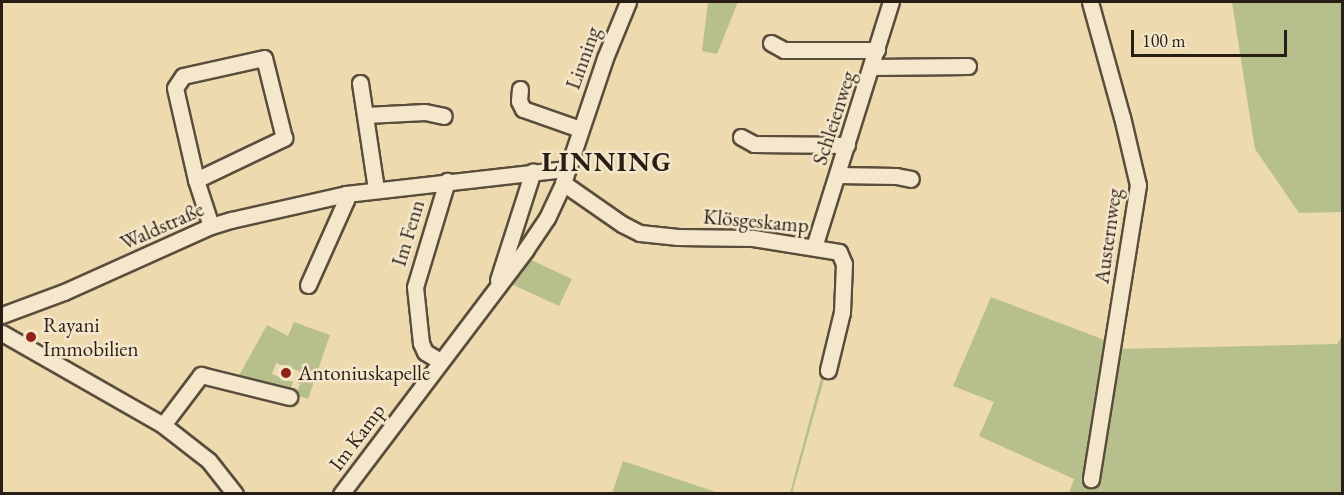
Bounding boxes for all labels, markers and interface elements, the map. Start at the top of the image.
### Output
scale bar [1134,18,1290,56]
street label: Linning [560,23,606,93]
text: 100 m [1142,29,1186,52]
street label: Schleienweg [807,68,861,168]
district label: LINNING [542,146,672,178]
street label: Austernweg [1089,187,1127,285]
street label: Waldstraße [116,196,208,256]
street label: Im Fenn [386,197,430,269]
street label: Klösgeskamp [702,204,810,238]
place label: Rayani Immobilien [43,312,139,362]
marker: Rayani Immobilien [24,330,38,344]
place label: Antoniuskapelle [298,360,430,386]
marker: Antoniuskapelle [279,366,293,380]
street label: Im Kamp [324,398,390,476]

